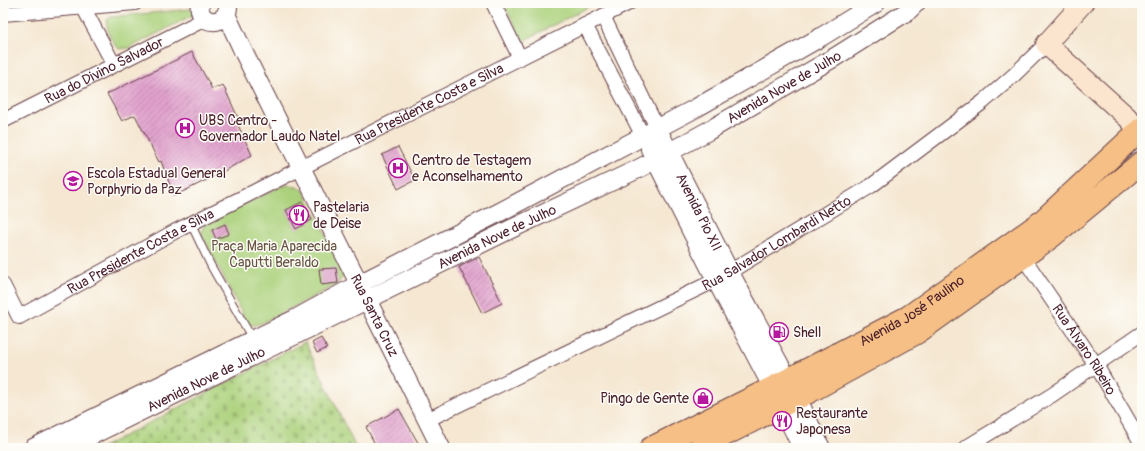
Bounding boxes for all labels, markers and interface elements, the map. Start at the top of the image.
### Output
street label: Rua do Divino Salvador [42,33,166,108]
street label: Avenida Nove de Julho [724,47,845,127]
street label: Rua Presidente Costa e Silva [352,60,506,149]
place label: UBS Centro - Governador Laudo Natel [199,112,340,145]
hospital icon: UBS Centro - Governador Laudo Natel [174,117,196,139]
place label: Centro de Testagem e Aconselhamento [412,152,531,185]
hospital icon: Centro de Testagem e Aconselhamento [387,157,409,179]
place label: Escola Estadual General Porphyrio da Paz [87,165,226,198]
school or university icon: Escola Estadual General Porphyrio da Paz [62,170,84,192]
street label: Avenida Pio XII [672,171,725,254]
street label: Rua Salvador Lombardi Netto [699,192,855,294]
place label: Pastelaria de Deise [313,199,369,232]
street label: Avenida Nove de Julho [435,201,559,273]
restaurant icon: Pastelaria de Deise [288,204,310,226]
street label: Rua Presidente Costa e Silva [64,205,217,298]
park label: Praça Maria Aparecida Caputti Beraldo [211,238,337,271]
street label: Rua Santa Cruz [347,271,402,360]
street label: Avenida José Paulino [856,271,968,350]
street label: Rua Álvaro Ribeiro [1048,301,1120,398]
fuel station icon: Shell [768,321,790,343]
place label: Shell [793,324,821,341]
street label: Avenida Nove de Julho [144,343,268,416]
shop icon: Pingo de Gente [692,387,714,409]
place label: Pingo de Gente [600,390,689,407]
place label: Restaurante Japonesa [796,405,868,438]
restaurant icon: Restaurante Japonesa [771,410,793,432]

